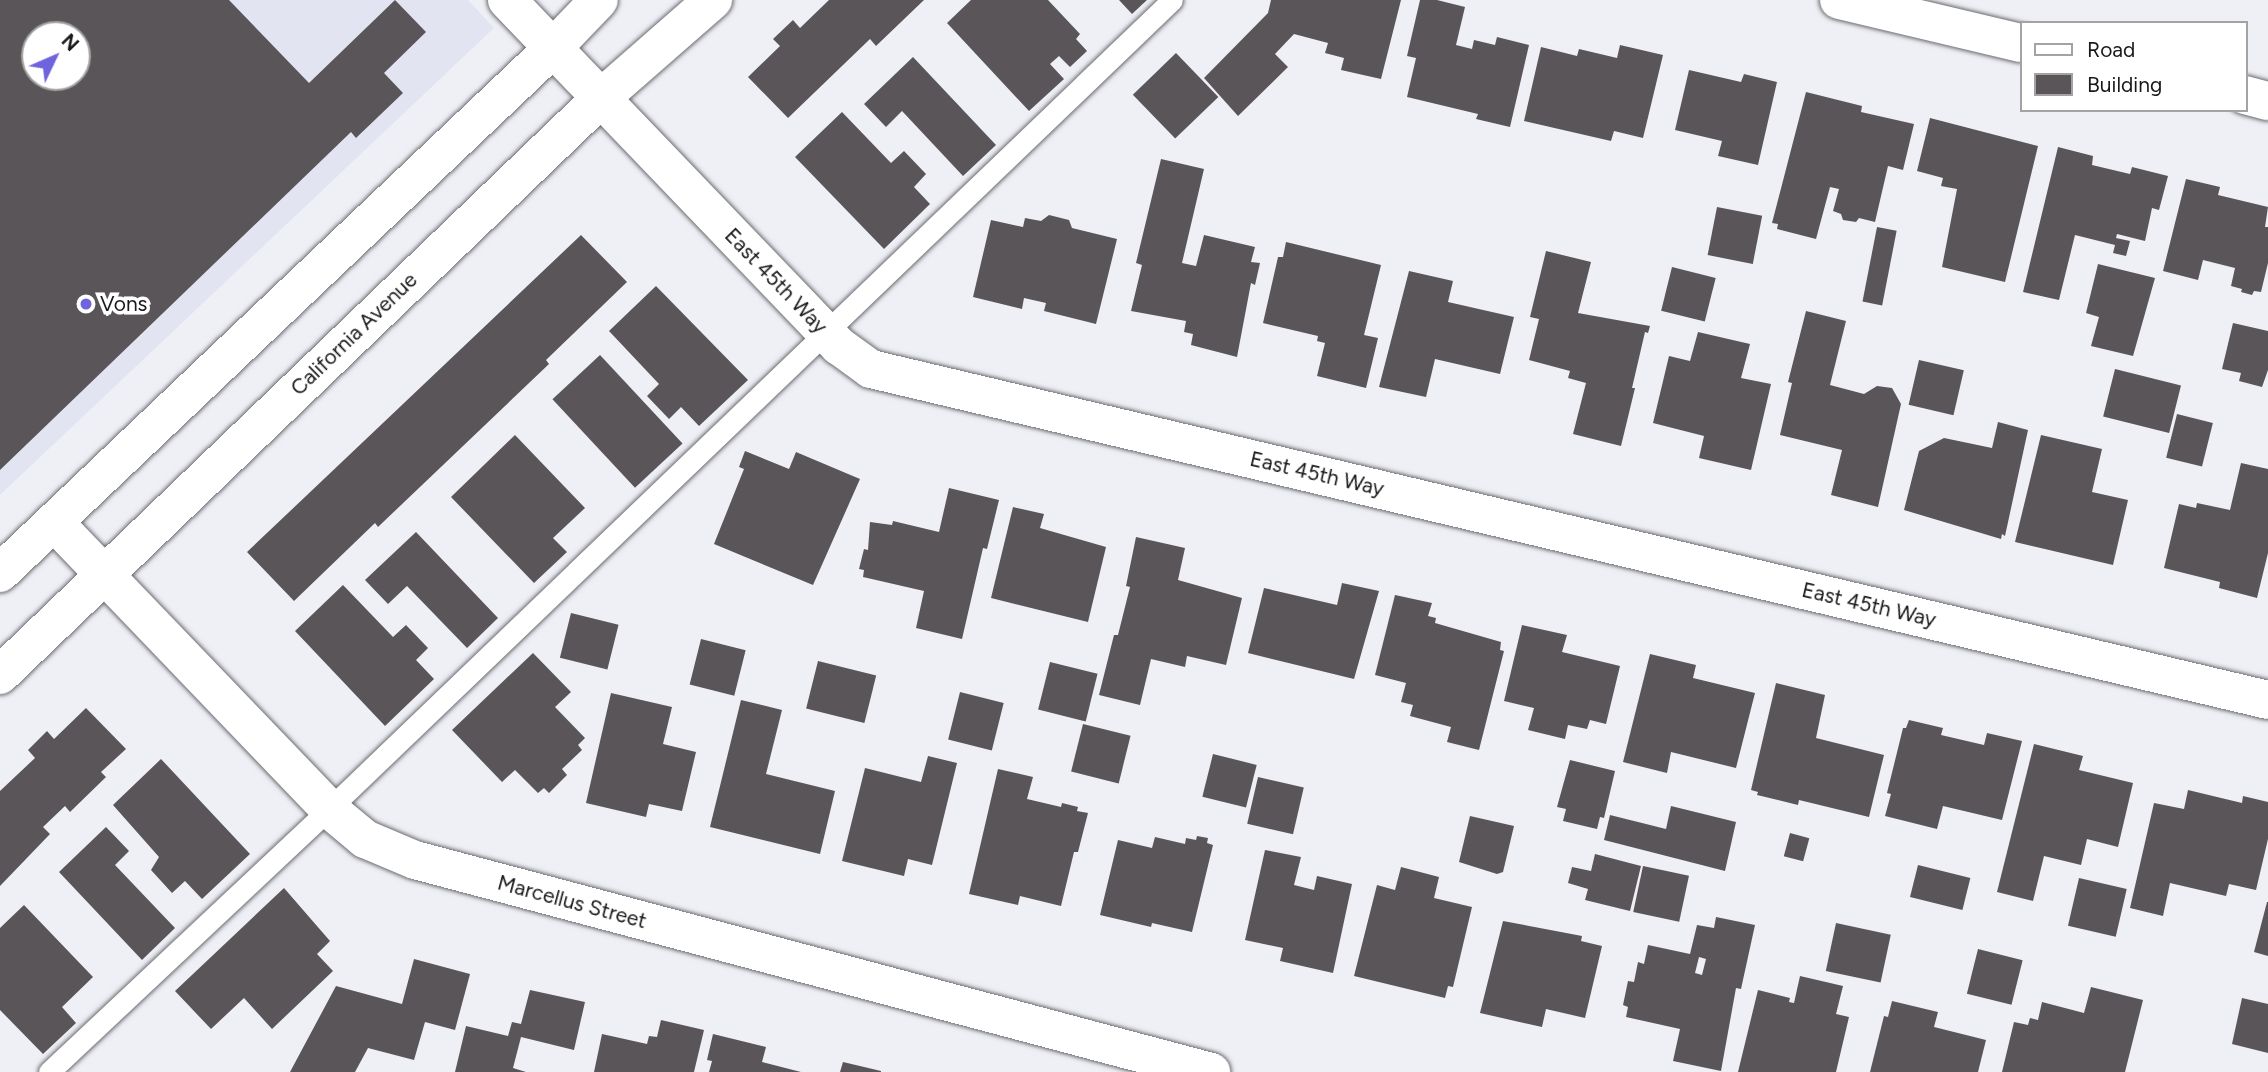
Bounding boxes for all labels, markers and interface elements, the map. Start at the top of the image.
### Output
north arrow [21,21,91,91]
legend [2020,21,2247,112]
text: N [57,29,83,56]
text: Road [2087,37,2135,62]
text: Building [2087,72,2162,97]
street label: East 45th Way [719,223,833,339]
street label: California Avenue [286,267,422,401]
place label: Vons [100,291,147,317]
marker: Vons [78,296,94,312]
street label: East 45th Way [1247,446,1387,502]
street label: East 45th Way [1799,577,1939,633]
street label: Marcellus Street [495,870,649,934]

